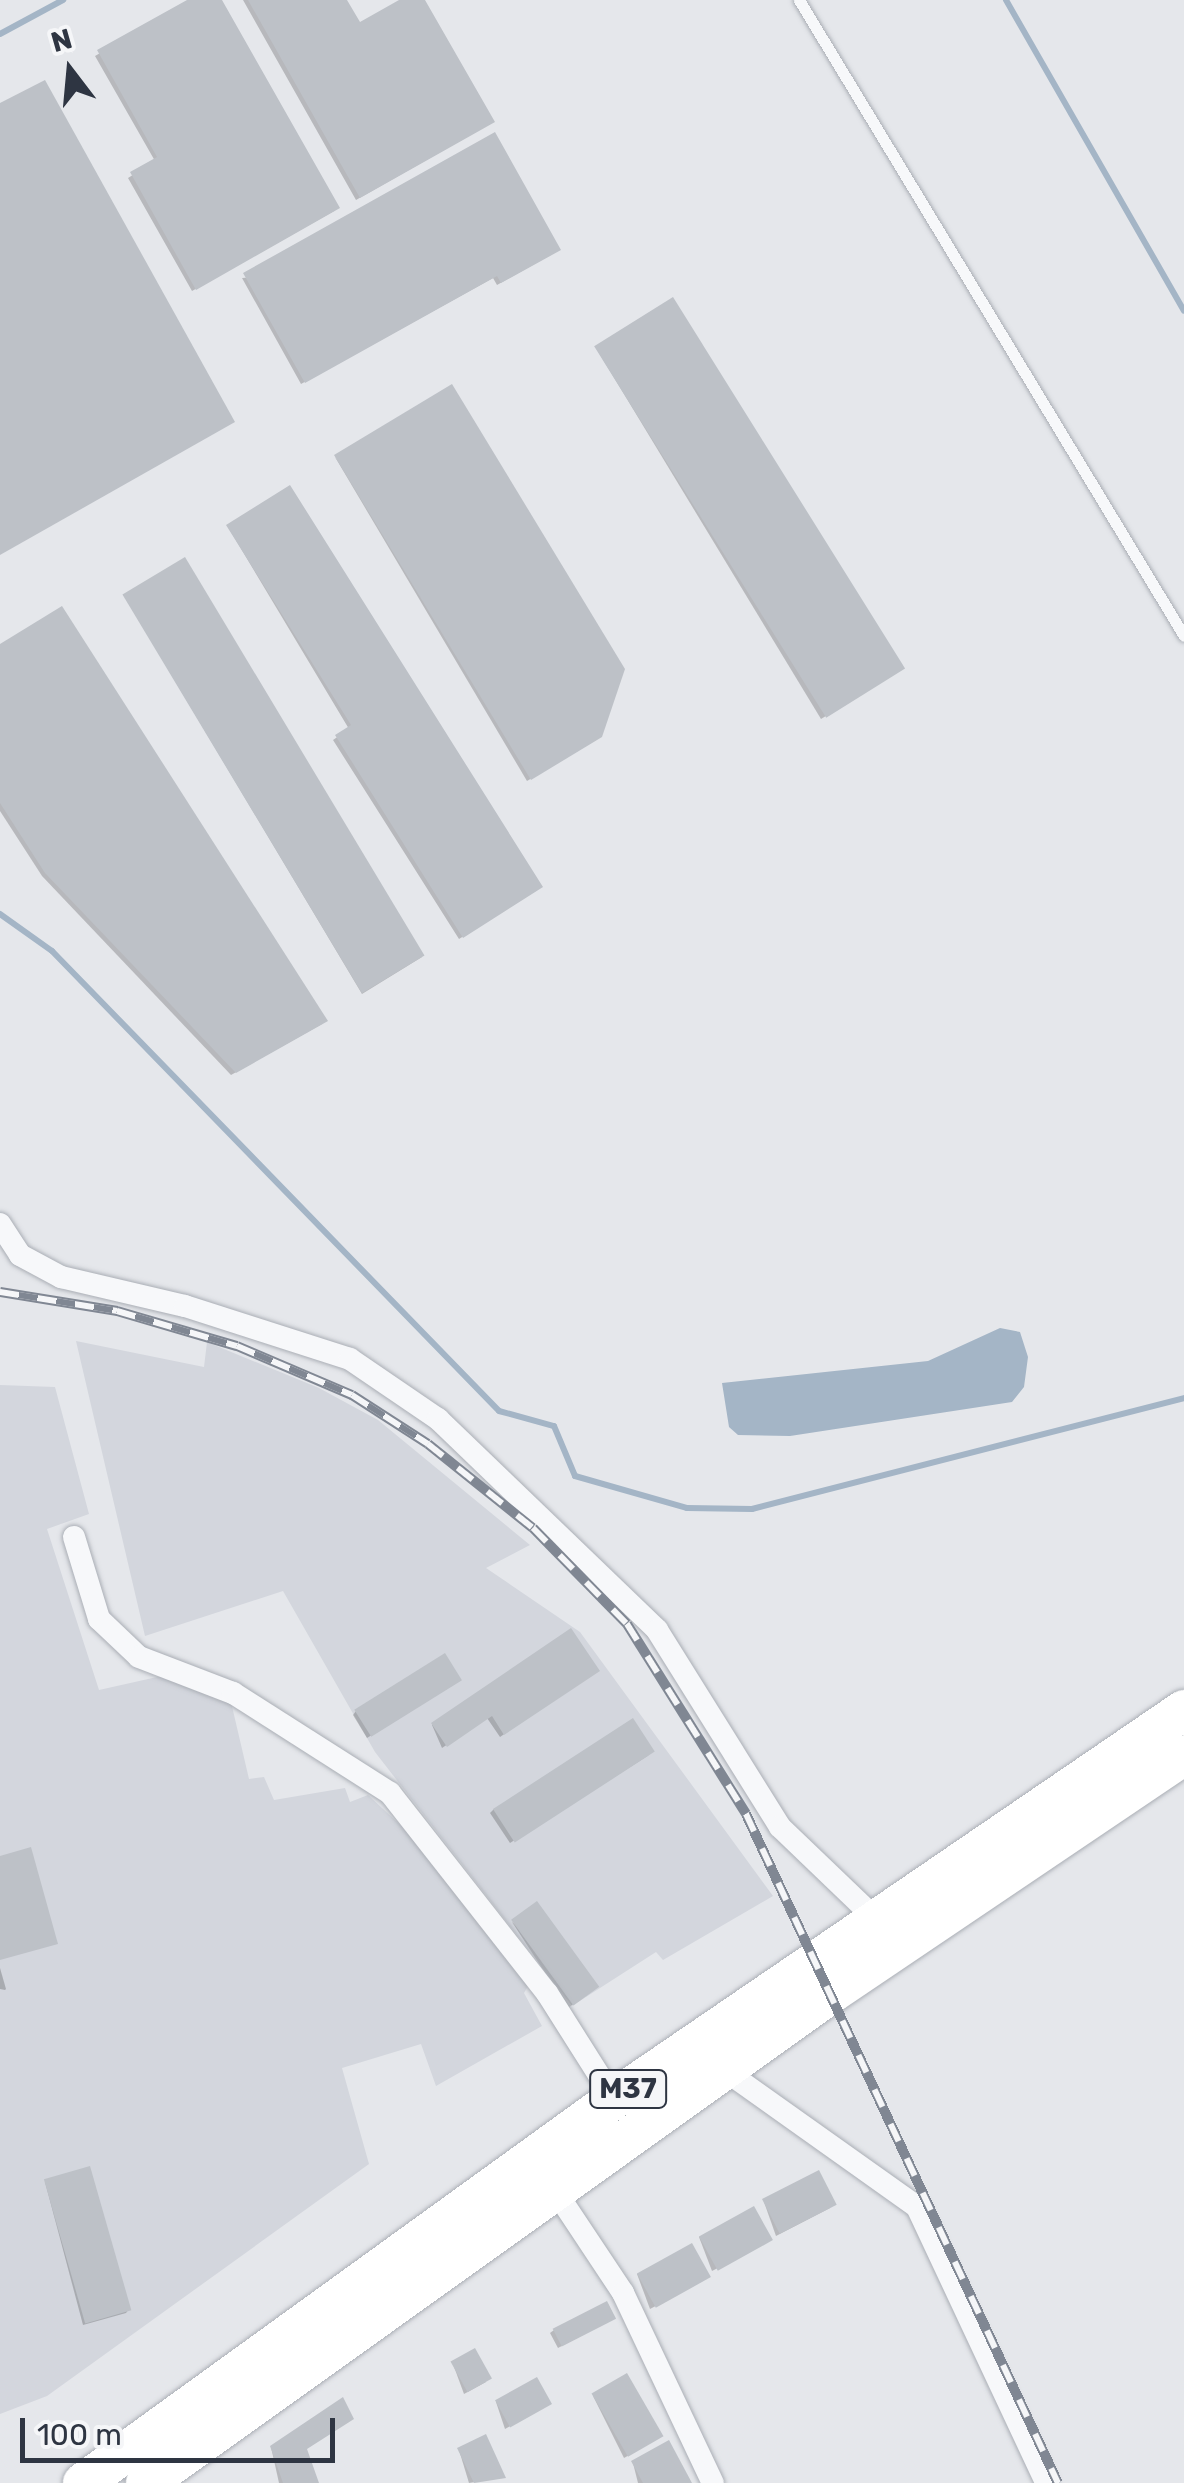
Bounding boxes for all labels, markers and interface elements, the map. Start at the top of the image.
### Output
north arrow [20,20,120,120]
text: N [47,22,76,59]
road number: M37 [588,2066,668,2112]
scale bar [25,2398,340,2460]
text: 100 m [37,2417,122,2453]

